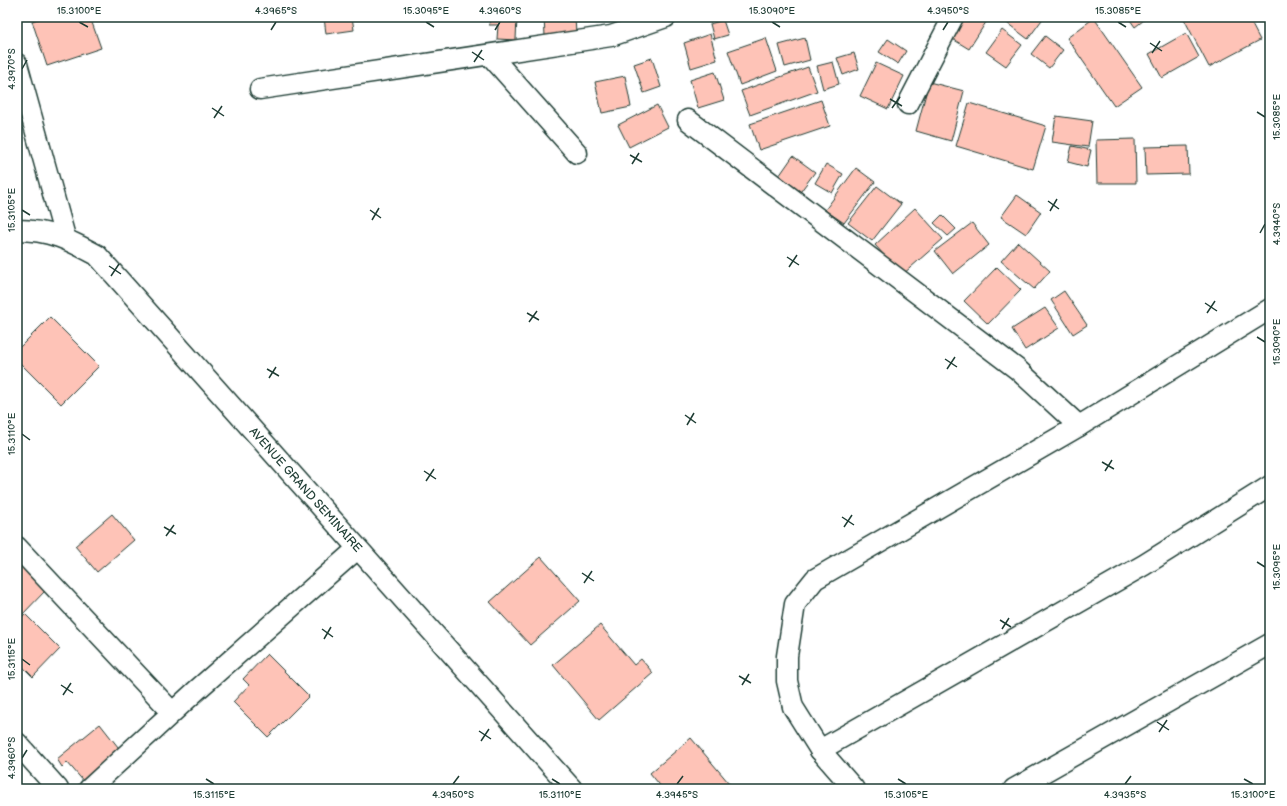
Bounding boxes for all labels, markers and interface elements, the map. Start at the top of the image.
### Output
text: 15.3100°E [57,5,102,17]
text: 4.3965°S [255,5,297,17]
text: 15.3095°E [403,5,449,17]
text: 4.3960°S [479,5,521,17]
text: 15.3090°E [749,5,796,17]
text: 4.3950°S [927,5,969,17]
text: 15.3085°E [1095,5,1142,17]
text: 4.3970°S [6,48,18,90]
text: 15.3085°E [1271,93,1283,140]
text: 15.3105°E [6,187,18,232]
text: 4.3940°S [1271,203,1283,245]
text: 15.3090°E [1271,318,1283,365]
text: 15.3110°E [6,412,18,455]
street label: AVENUE GRAND SEMINAIRE [246,424,365,556]
text: 15.3095°E [1271,544,1283,590]
text: 15.3115°E [6,637,18,680]
text: 4.3960°S [6,737,18,779]
text: 15.3115°E [193,789,236,801]
text: 4.3950°S [432,789,474,801]
text: 15.3110°E [539,789,582,801]
text: 4.3945°S [656,789,698,801]
text: 15.3105°E [884,789,929,801]
text: 4.3935°S [1104,789,1146,801]
text: 15.3100°E [1231,789,1276,801]

